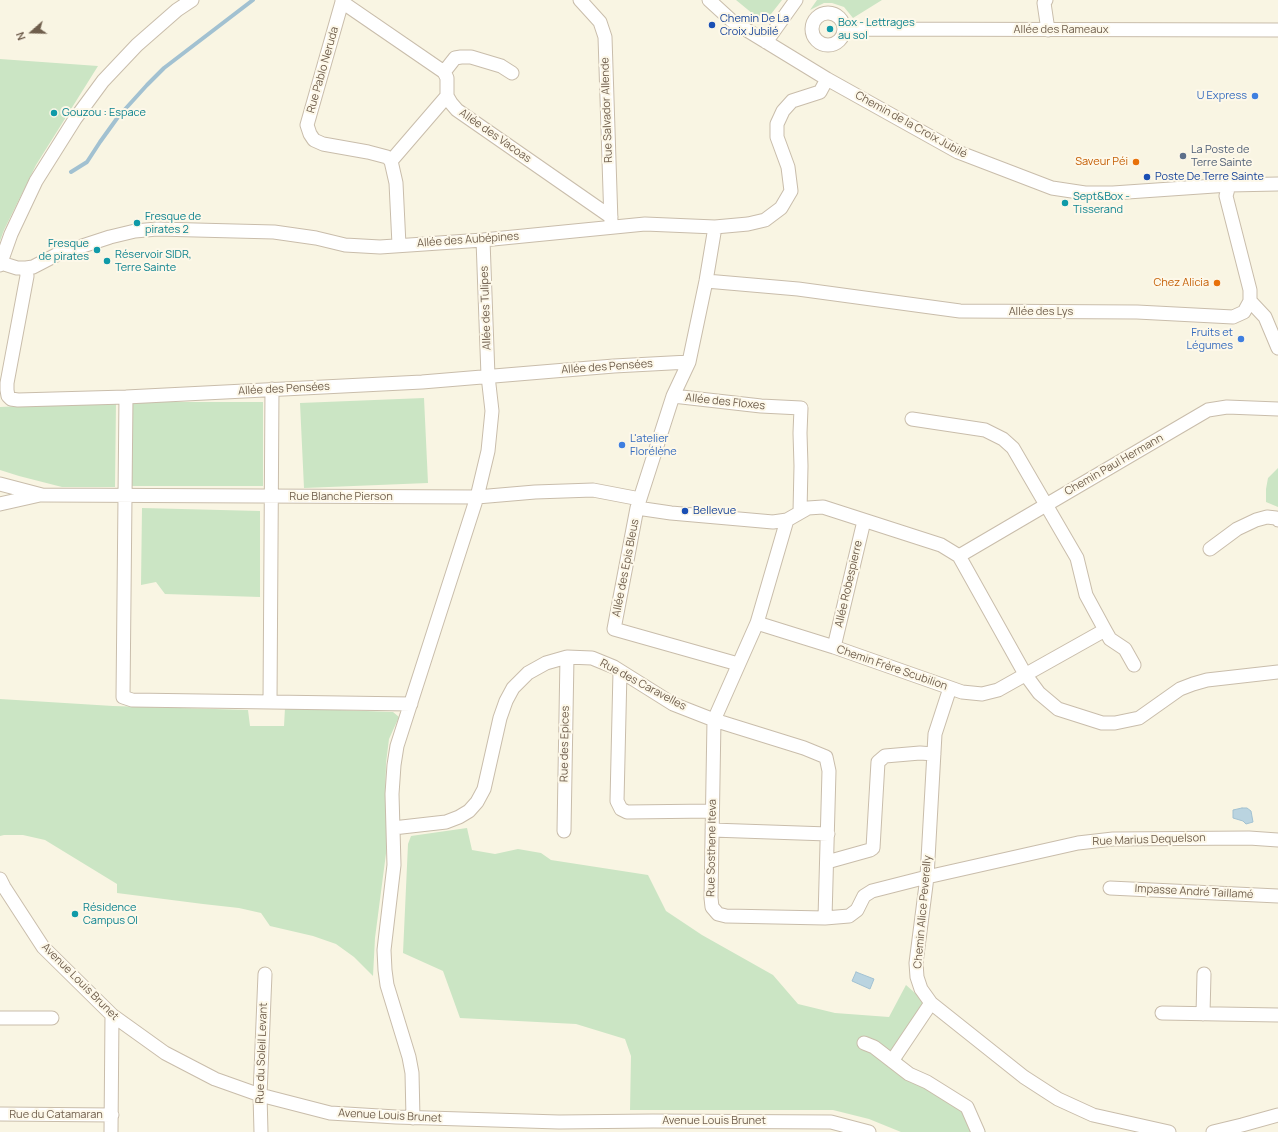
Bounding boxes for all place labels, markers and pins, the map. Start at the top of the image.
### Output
place label: Chemin De La Croix Jubilé [720,12,789,38]
place label: Box - Lettrages au sol [838,16,915,42]
marker: Chemin De La Croix Jubilé [707,20,717,30]
marker: Box - Lettrages au sol [825,24,835,34]
place label: U Express [1197,89,1247,103]
marker: U Express [1250,91,1260,101]
place label: Gouzou : Espace [62,106,146,120]
marker: Gouzou : Espace [49,108,59,118]
place label: La Poste de Terre Sainte [1191,143,1252,169]
marker: La Poste de Terre Sainte [1178,151,1188,161]
place label: Saveur Péi [1075,155,1128,169]
marker: Saveur Péi [1131,157,1141,167]
place label: Poste De Terre Sainte [1155,170,1264,184]
marker: Poste De Terre Sainte [1142,172,1152,182]
place label: Sept&Box - Tisserand [1073,190,1130,216]
marker: Sept&Box - Tisserand [1060,198,1070,208]
place label: Fresque de pirates 2 [145,210,201,236]
marker: Fresque de pirates 2 [132,218,142,228]
place label: Fresque de pirates [39,237,89,263]
marker: Fresque de pirates [92,245,102,255]
place label: Réservoir SIDR, Terre Sainte [115,248,192,274]
marker: Réservoir SIDR, Terre Sainte [102,256,112,266]
place label: Chez Alicia [1153,276,1209,290]
marker: Chez Alicia [1212,278,1222,288]
place label: Fruits et Légumes [1186,326,1233,352]
marker: Fruits et Légumes [1236,334,1246,344]
place label: L'atelier Florélène [630,432,677,458]
marker: L'atelier Florélène [617,440,627,450]
place label: Bellevue [693,504,736,518]
marker: Bellevue [680,506,690,516]
place label: Résidence Campus OI [83,901,138,927]
marker: Résidence Campus OI [70,909,80,919]

